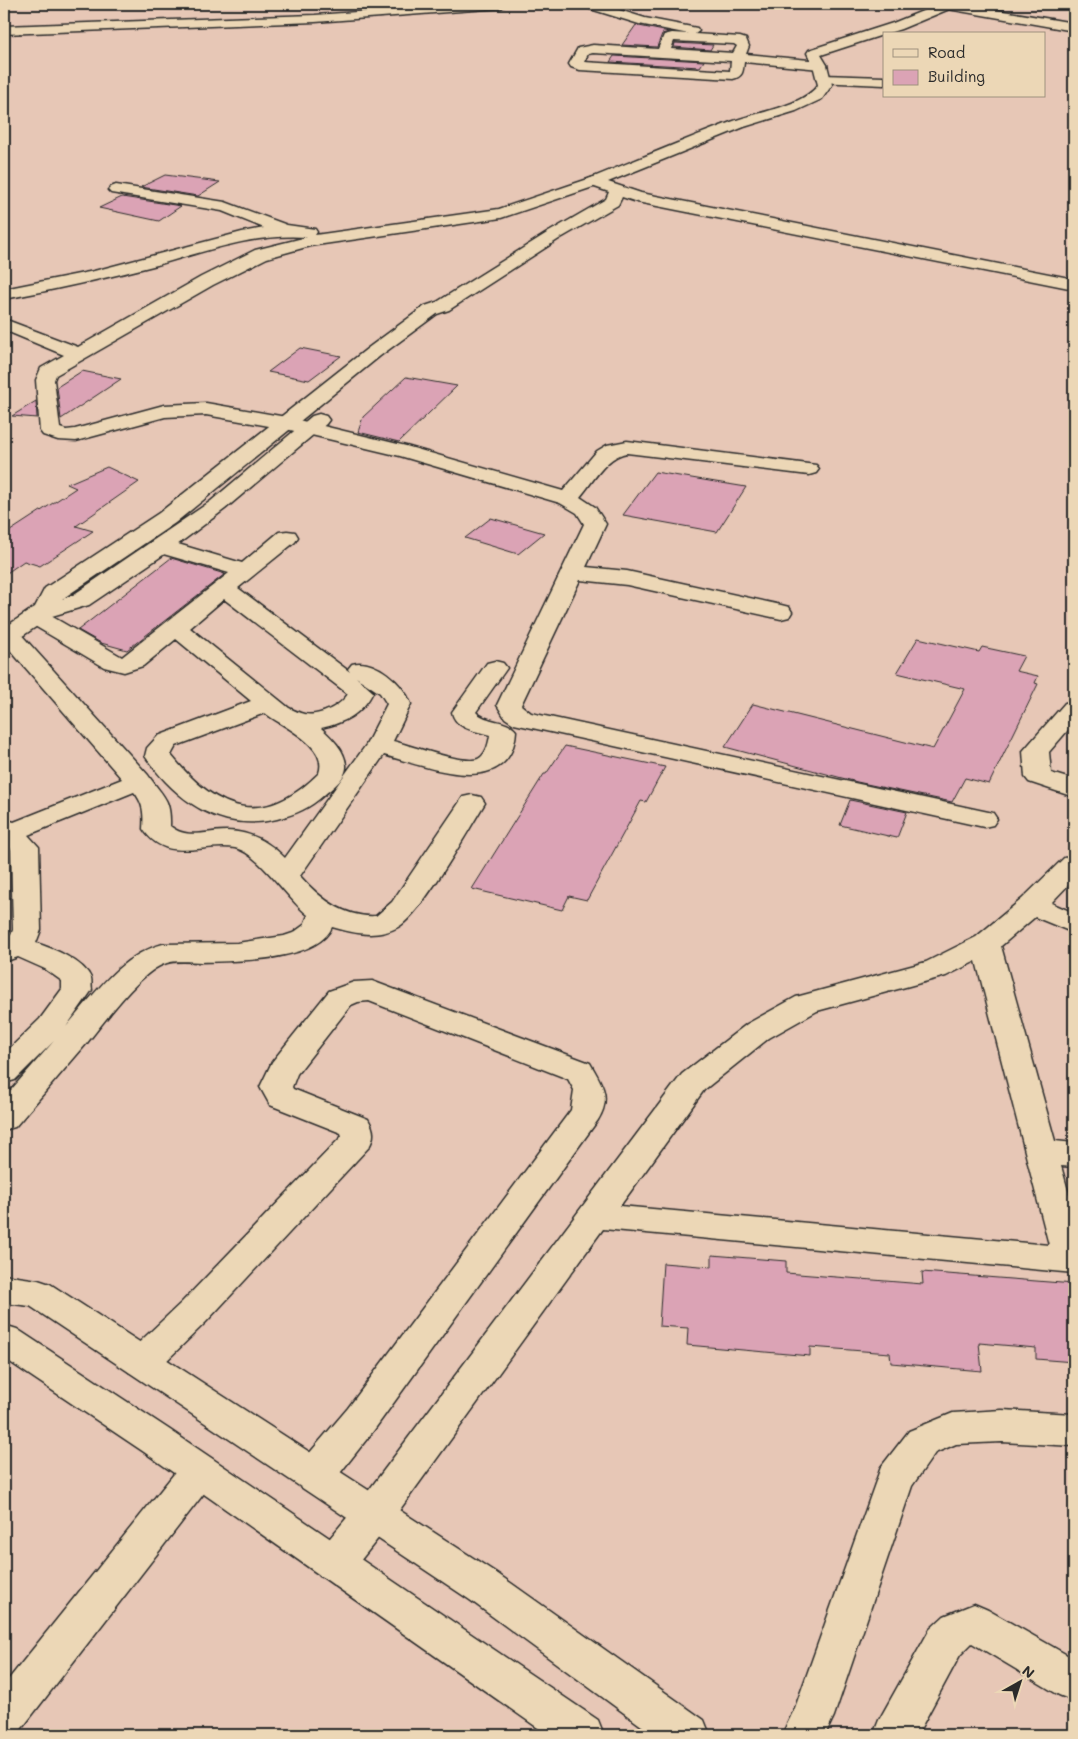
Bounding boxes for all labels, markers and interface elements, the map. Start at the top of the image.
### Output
legend [883,32,1046,98]
text: Road [928,42,965,62]
text: Building [928,66,985,86]
north arrow [996,1656,1046,1706]
text: N [1018,1661,1039,1682]

